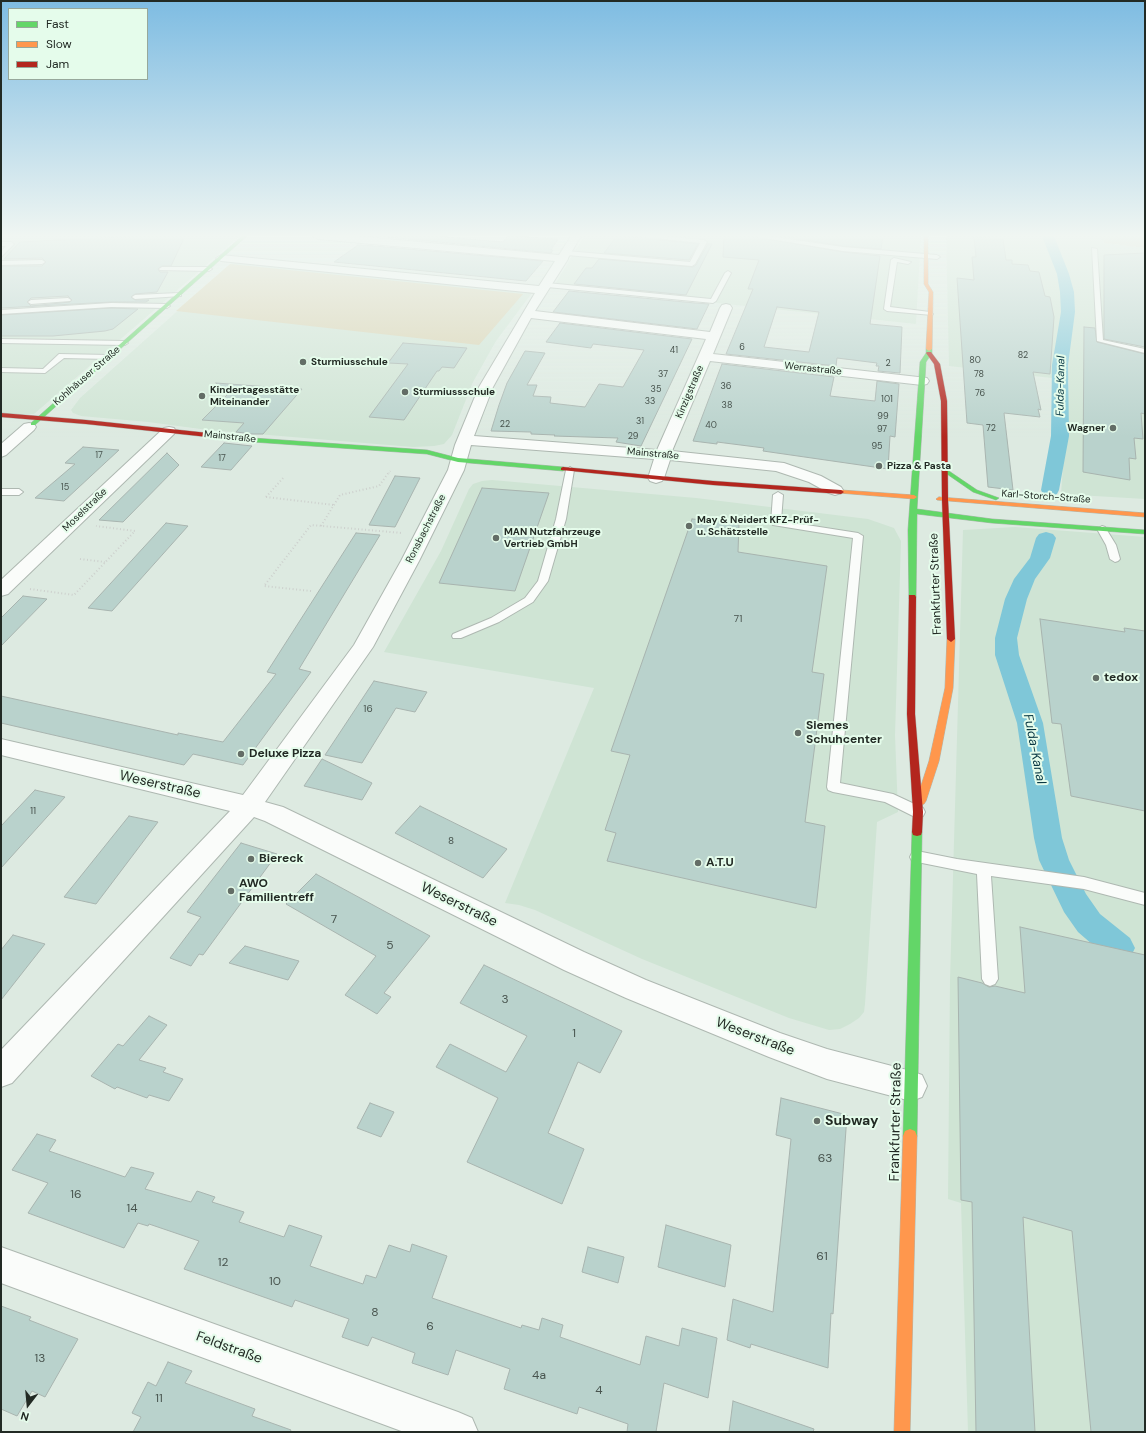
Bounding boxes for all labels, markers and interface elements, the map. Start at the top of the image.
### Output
legend [8,8,148,80]
text: Fast [46,16,69,32]
text: Slow [46,36,72,52]
text: Jam [46,56,69,72]
house number: 6 [739,343,745,353]
street label: Kohlhäuser Straße [51,344,123,408]
house number: 41 [670,346,678,356]
house number: 82 [1018,351,1028,361]
place label: Sturmiusschule [311,356,388,368]
house number: 80 [969,356,981,366]
water label: Fulda-Kanal [1054,356,1068,416]
marker: Sturmiusschule [298,357,308,367]
house number: 2 [885,359,891,369]
street label: Werrastraße [784,360,842,378]
street label: Kinzigstraße [673,364,707,420]
house number: 37 [658,370,668,380]
house number: 78 [974,370,984,380]
house number: 36 [721,382,731,392]
place label: Kindertagesstätte Miteinander [210,384,299,408]
house number: 35 [651,385,661,395]
place label: Sturmiussschule [413,386,495,398]
marker: Sturmiussschule [400,387,410,397]
house number: 76 [975,389,985,399]
marker: Kindertagesstätte Miteinander [197,391,207,401]
house number: 101 [881,395,893,405]
house number: 33 [645,397,655,407]
house number: 38 [722,401,732,411]
house number: 99 [877,412,889,422]
house number: 31 [636,417,644,427]
house number: 22 [500,420,510,430]
house number: 40 [705,421,717,431]
place label: Wagner [1067,422,1105,434]
marker: Wagner [1108,423,1118,433]
house number: 72 [986,424,996,434]
house number: 97 [877,425,887,435]
street label: Mainstraße [204,428,256,446]
house number: 29 [628,432,638,442]
house number: 95 [871,442,883,452]
street label: Mainstraße [627,446,679,462]
house number: 17 [95,451,103,461]
house number: 17 [218,454,226,464]
place label: Pizza & Pasta [887,460,951,472]
marker: Pizza & Pasta [874,461,884,471]
house number: 15 [61,483,69,493]
street label: Moselstraße [60,486,110,534]
street label: Karl-Storch-Straße [1001,488,1091,506]
street label: Ronsbachstraße [404,493,448,565]
place label: May & Neidert KFZ-Prüf- u. Schätzstelle [697,514,819,538]
marker: May & Neidert KFZ-Prüf- u. Schätzstelle [684,521,694,531]
place label: MAN Nutzfahrzeuge Vertrieb GmbH [504,526,601,550]
marker: MAN Nutzfahrzeuge Vertrieb GmbH [491,533,501,543]
street label: Frankfurter Straße [927,533,945,635]
house number: 71 [734,613,742,625]
place label: tedox [1104,671,1138,685]
marker: tedox [1091,673,1101,683]
house number: 16 [363,703,373,715]
water label: Fulda-Kanal [1020,713,1048,785]
place label: Siemes Schuhcenter [806,719,882,747]
marker: Siemes Schuhcenter [793,728,803,738]
place label: Deluxe Pizza [249,747,321,761]
marker: Deluxe Pizza [236,749,246,759]
street label: Weserstraße [118,767,202,803]
house number: 11 [30,805,36,817]
house number: 8 [448,835,454,847]
place label: Biereck [259,852,303,866]
marker: Biereck [246,854,256,864]
place label: A.T.U [706,856,734,870]
marker: A.T.U [693,858,703,868]
place label: AWO Familientreff [239,877,314,905]
street label: Weserstraße [418,879,500,931]
marker: AWO Familientreff [226,886,236,896]
house number: 7 [331,913,337,927]
house number: 5 [386,939,394,953]
house number: 3 [501,993,509,1007]
street label: Weserstraße [713,1014,797,1060]
house number: 1 [572,1027,576,1041]
street label: Frankfurter Straße [887,1062,905,1182]
place label: Subway [825,1113,879,1129]
marker: Subway [812,1116,822,1126]
house number: 63 [818,1152,832,1166]
house number: 16 [70,1188,82,1202]
house number: 14 [126,1202,138,1216]
house number: 61 [816,1250,828,1264]
house number: 12 [218,1256,228,1270]
house number: 10 [269,1275,281,1289]
house number: 8 [371,1306,379,1320]
house number: 6 [426,1320,434,1334]
street label: Feldstraße [194,1328,264,1368]
house number: 13 [35,1352,45,1366]
house number: 4a [532,1369,546,1383]
house number: 4 [595,1384,603,1398]
north arrow [8,1385,48,1425]
house number: 11 [155,1392,163,1406]
text: N [19,1409,30,1424]

